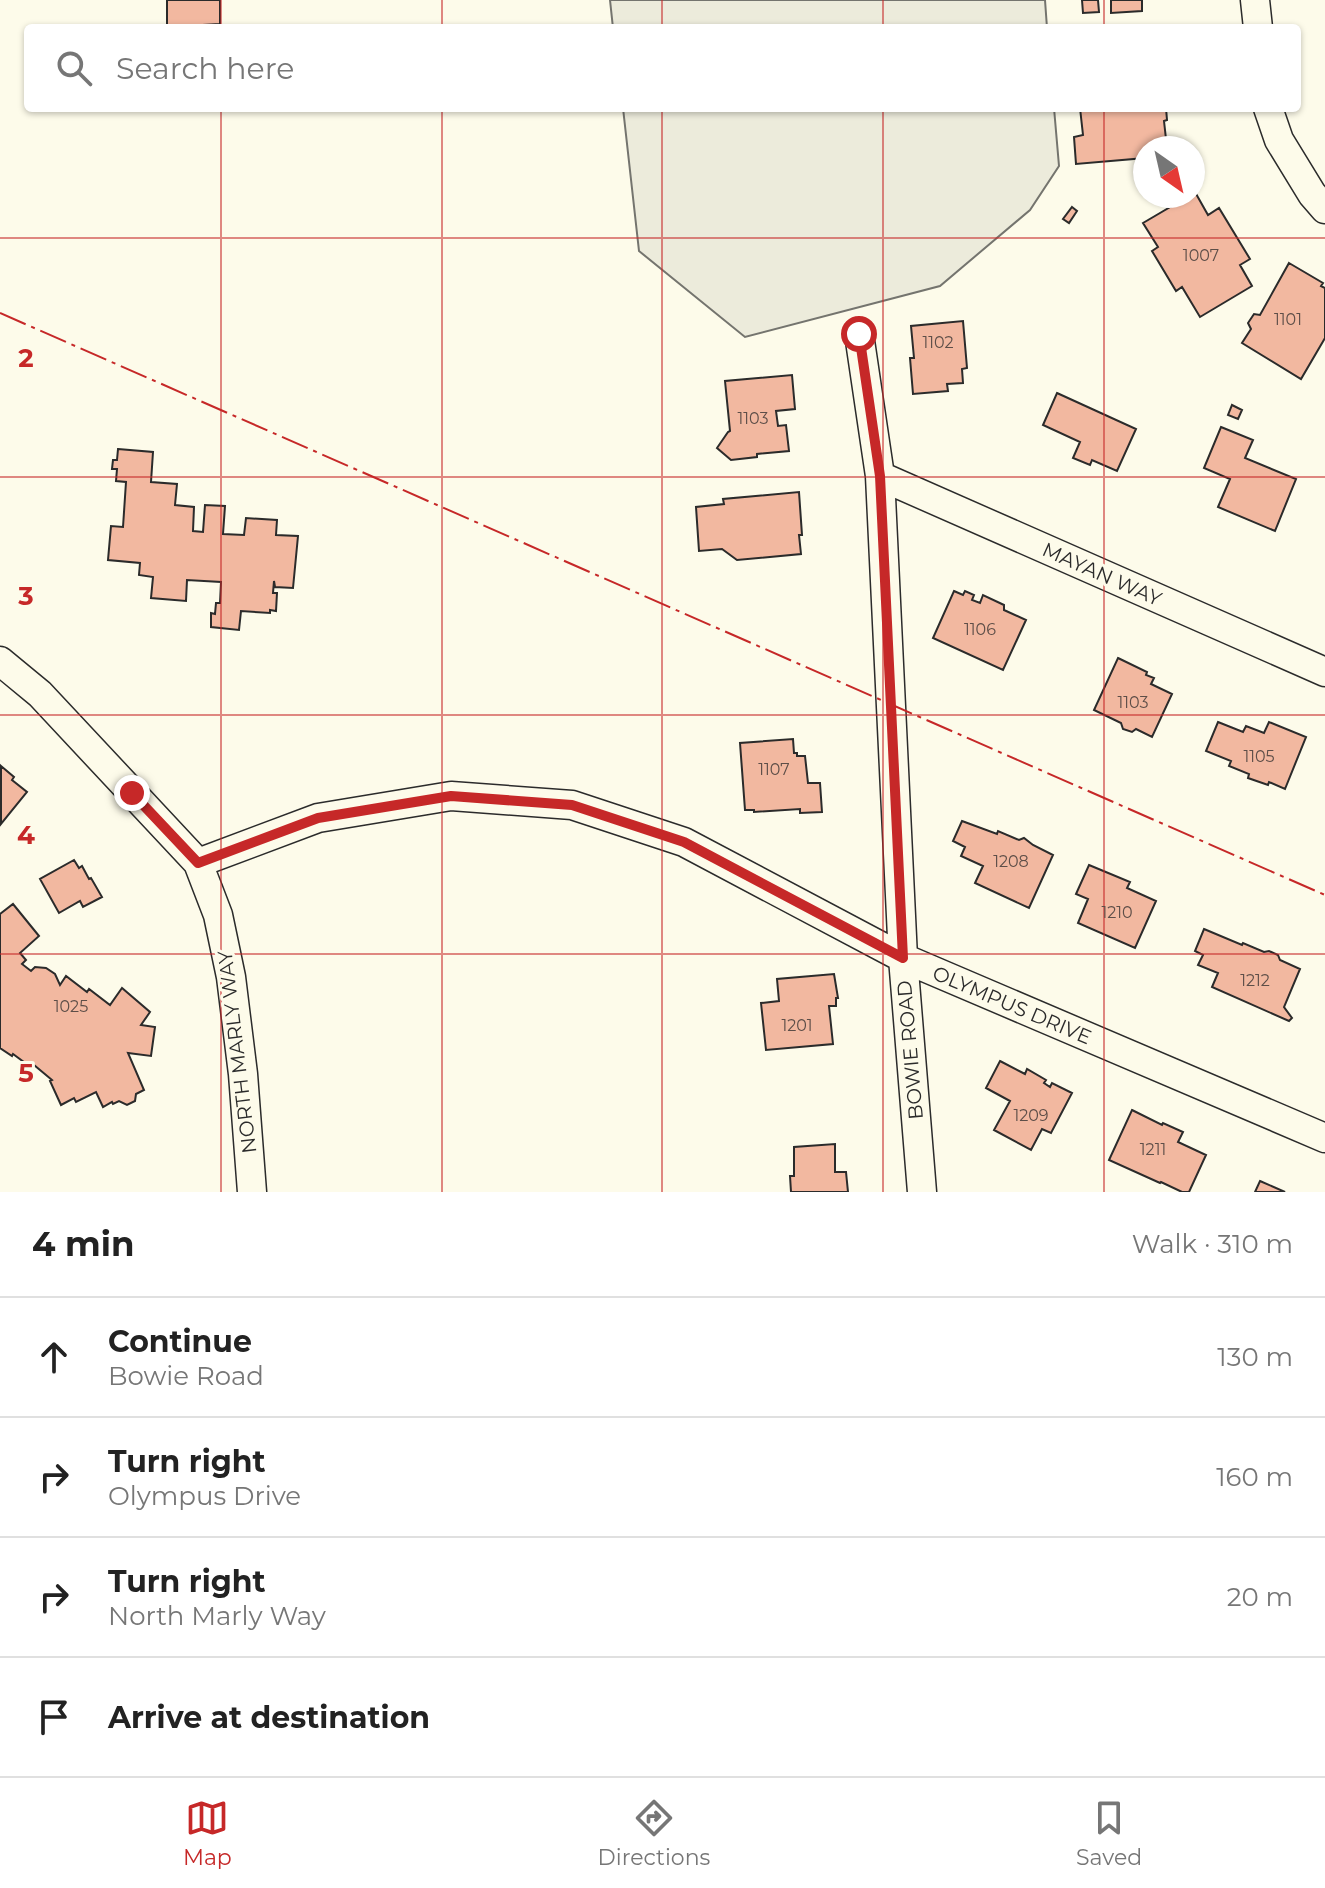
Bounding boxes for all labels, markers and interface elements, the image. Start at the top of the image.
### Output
search box [24,24,1301,112]
icon: search [52,46,96,90]
text: Search here [116,50,294,87]
north arrow [1133,136,1205,208]
house number: 1007 [1183,246,1219,265]
house number: 1101 [1274,310,1302,329]
route start [841,316,877,352]
house number: 1102 [922,333,954,352]
text: 2 [18,342,34,374]
house number: 1103 [737,409,769,428]
street label: MAYAN WAY [1039,537,1165,611]
text: 3 [17,580,34,612]
house number: 1106 [964,620,996,639]
house number: 1103 [1117,693,1149,712]
house number: 1105 [1243,747,1275,766]
house number: 1107 [758,760,790,779]
route end [114,775,150,811]
text: 4 [17,819,35,851]
house number: 1208 [993,852,1029,871]
house number: 1210 [1101,903,1133,922]
street label: NORTH MARLY WAY [213,949,261,1155]
street label: OLYMPUS DRIVE [929,961,1095,1049]
house number: 1212 [1240,971,1270,990]
street label: BOWIE ROAD [892,979,928,1121]
house number: 1025 [54,997,88,1016]
house number: 1201 [781,1016,813,1035]
text: 5 [18,1057,34,1089]
house number: 1209 [1013,1106,1049,1125]
house number: 1211 [1140,1140,1166,1159]
text: 4 min [32,1223,134,1265]
text: Walk · 310 m [1132,1228,1293,1260]
text: Continue [108,1323,252,1360]
icon: ahead [32,1335,76,1379]
text: 130 m [1217,1341,1293,1373]
text: Bowie Road [108,1360,264,1392]
text: Turn right [108,1443,265,1480]
icon: right [32,1455,76,1499]
text: 160 m [1216,1461,1293,1493]
text: Olympus Drive [108,1480,301,1512]
text: Turn right [108,1563,265,1600]
icon: right [32,1575,76,1619]
text: 20 m [1227,1581,1293,1613]
text: North Marly Way [108,1600,326,1632]
icon: arrive [32,1695,76,1739]
text: Arrive at destination [108,1699,430,1736]
tab: Map [183,1796,232,1871]
tab: Directions [598,1796,710,1871]
tab: Saved [1076,1796,1142,1871]

